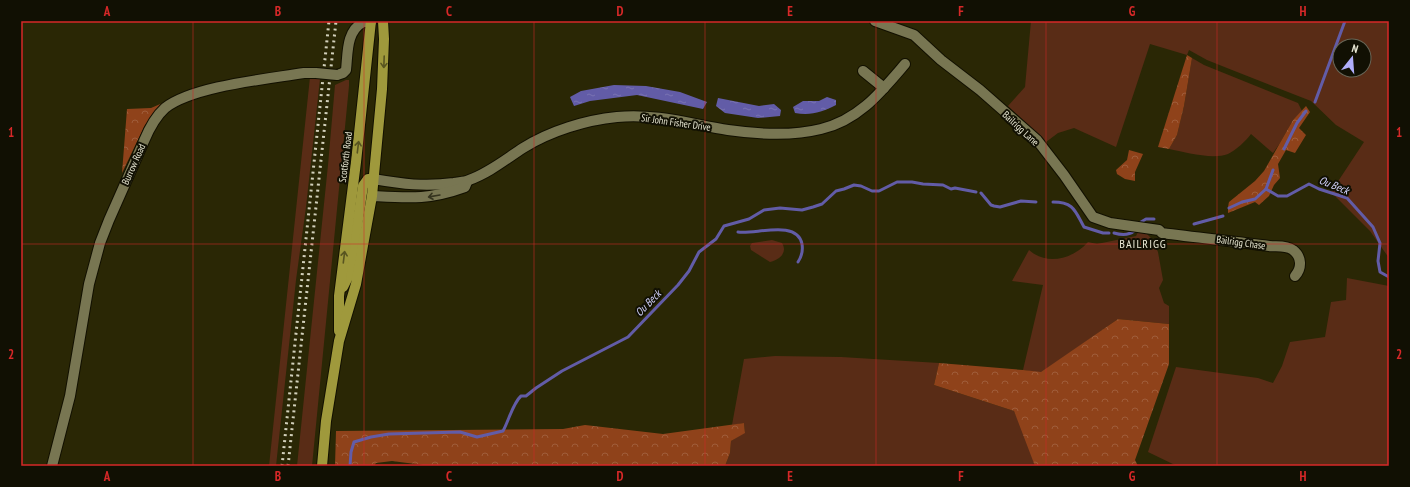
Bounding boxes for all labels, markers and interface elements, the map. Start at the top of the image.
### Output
text: A [103,3,111,20]
text: B [275,3,281,20]
text: C [446,3,452,20]
text: D [617,3,624,20]
text: E [787,3,793,20]
text: F [958,3,964,20]
text: G [1129,3,1136,20]
text: H [1300,3,1307,20]
north arrow [1332,38,1372,78]
text: N [1350,41,1360,56]
one-way arrow [380,55,387,68]
street label: Bailrigg Lane [1000,108,1042,149]
street label: Sir John Fisher Drive [640,111,712,134]
text: 1 [8,124,14,141]
text: 1 [1396,124,1402,141]
street label: Scotforth Road [336,131,355,183]
one-way arrow [354,141,362,154]
street label: Burrow Road [119,142,148,187]
water label: Ou Beck [1317,173,1353,198]
one-way arrow [428,192,441,200]
street label: Bailrigg Chase [1216,233,1266,252]
district label: BAILRIGG [1119,236,1167,251]
one-way arrow [340,251,348,264]
water label: Ou Beck [632,286,665,319]
text: 2 [8,346,14,363]
text: 2 [1396,346,1402,363]
text: A [103,468,111,485]
text: B [275,468,281,485]
text: C [446,468,452,485]
text: D [617,468,624,485]
text: E [787,468,793,485]
text: F [958,468,964,485]
text: G [1129,468,1136,485]
text: H [1300,468,1307,485]

